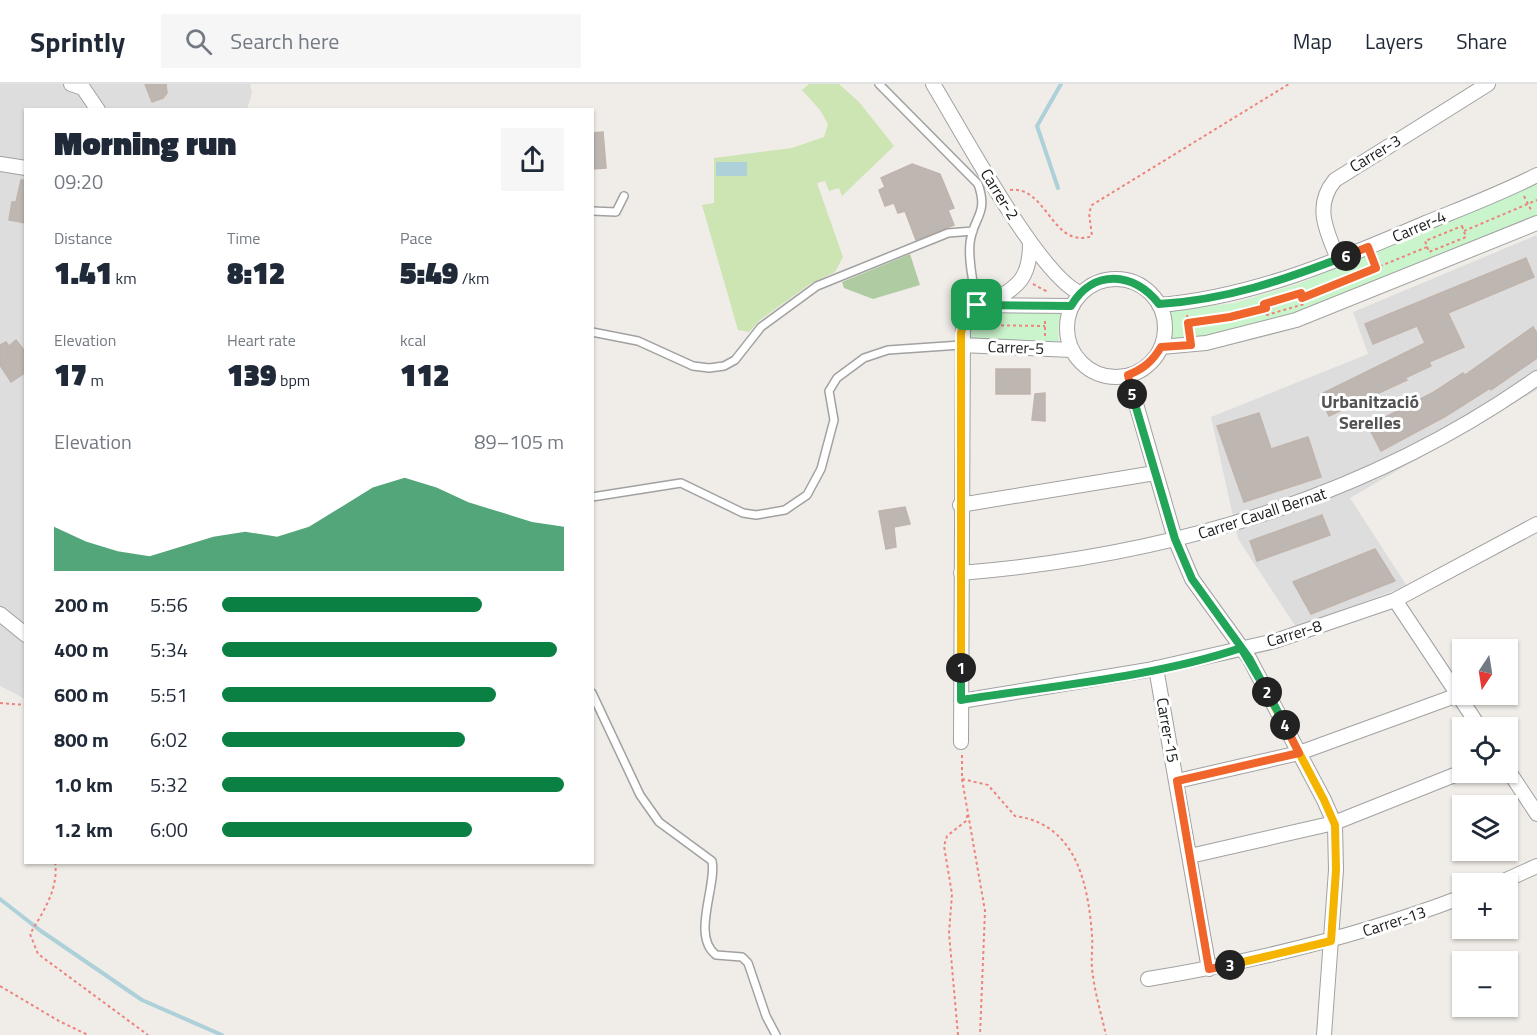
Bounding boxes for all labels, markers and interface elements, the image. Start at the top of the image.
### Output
search box [161,14,581,68]
text: Sprintly [30,20,125,63]
text: Search here [230,24,339,58]
icon: search [182,25,215,58]
text: Map [1293,25,1332,57]
text: Layers [1365,25,1423,57]
text: Share [1456,25,1507,57]
text: Morning run [54,118,236,168]
button: share [501,128,564,191]
street label: Carrer-3 [1345,128,1405,178]
street label: Carrer-2 [975,164,1025,224]
text: 09:20 [54,166,103,197]
street label: Carrer-4 [1388,204,1450,248]
text: Distance [54,226,112,250]
text: Time [227,226,260,250]
text: Pace [400,226,432,250]
pin: 6 [1331,241,1361,271]
text: 6 [1342,244,1350,268]
text: 1.41 [54,250,112,296]
text: 8:12 [227,250,285,296]
text: 5:49 [400,250,458,296]
text: km [112,266,137,290]
text: /km [458,266,489,290]
pin [951,279,1002,330]
icon: arrive [960,288,993,321]
text: Elevation [54,328,116,352]
text: Heart rate [227,328,296,352]
text: kcal [400,328,426,352]
street label: Carrer-5 [987,334,1045,360]
text: 17 [54,352,87,398]
text: 139 [227,352,277,398]
text: 112 [400,352,450,398]
text: m [87,368,104,392]
text: bpm [277,368,310,392]
pin: 5 [1117,379,1147,409]
text: 5 [1128,382,1136,406]
district label: Urbanització Serelles [1321,388,1419,436]
text: Elevation [54,426,132,457]
text: 89–105 m [474,426,564,457]
street label: Carrer Cavall Bernat [1195,481,1330,545]
text: 200 m [54,589,109,620]
text: 5:56 [150,589,188,620]
street label: Carrer-8 [1263,613,1325,653]
text: 400 m [54,634,109,665]
text: 5:34 [150,634,188,665]
north arrow [1452,639,1518,705]
map controls [1452,639,1518,1017]
pin: 1 [946,653,976,683]
text: 1 [957,656,965,680]
pin: 2 [1252,677,1282,707]
text: 600 m [54,679,109,710]
text: 5:51 [150,679,188,710]
text: 2 [1263,680,1271,704]
street label: Carrer-15 [1150,696,1186,764]
pin: 4 [1270,710,1300,740]
text: 4 [1281,713,1289,737]
button: locate [1452,717,1518,783]
text: 800 m [54,724,109,755]
text: 6:02 [150,724,188,755]
text: 1.0 km [54,769,113,800]
text: 5:32 [150,769,188,800]
button: layers [1452,795,1518,861]
text: 1.2 km [54,814,113,845]
text: 6:00 [150,814,188,845]
button: + [1452,873,1518,939]
street label: Carrer-13 [1359,899,1429,943]
pin: 3 [1215,950,1245,980]
button: − [1452,951,1518,1017]
text: 3 [1226,953,1234,977]

